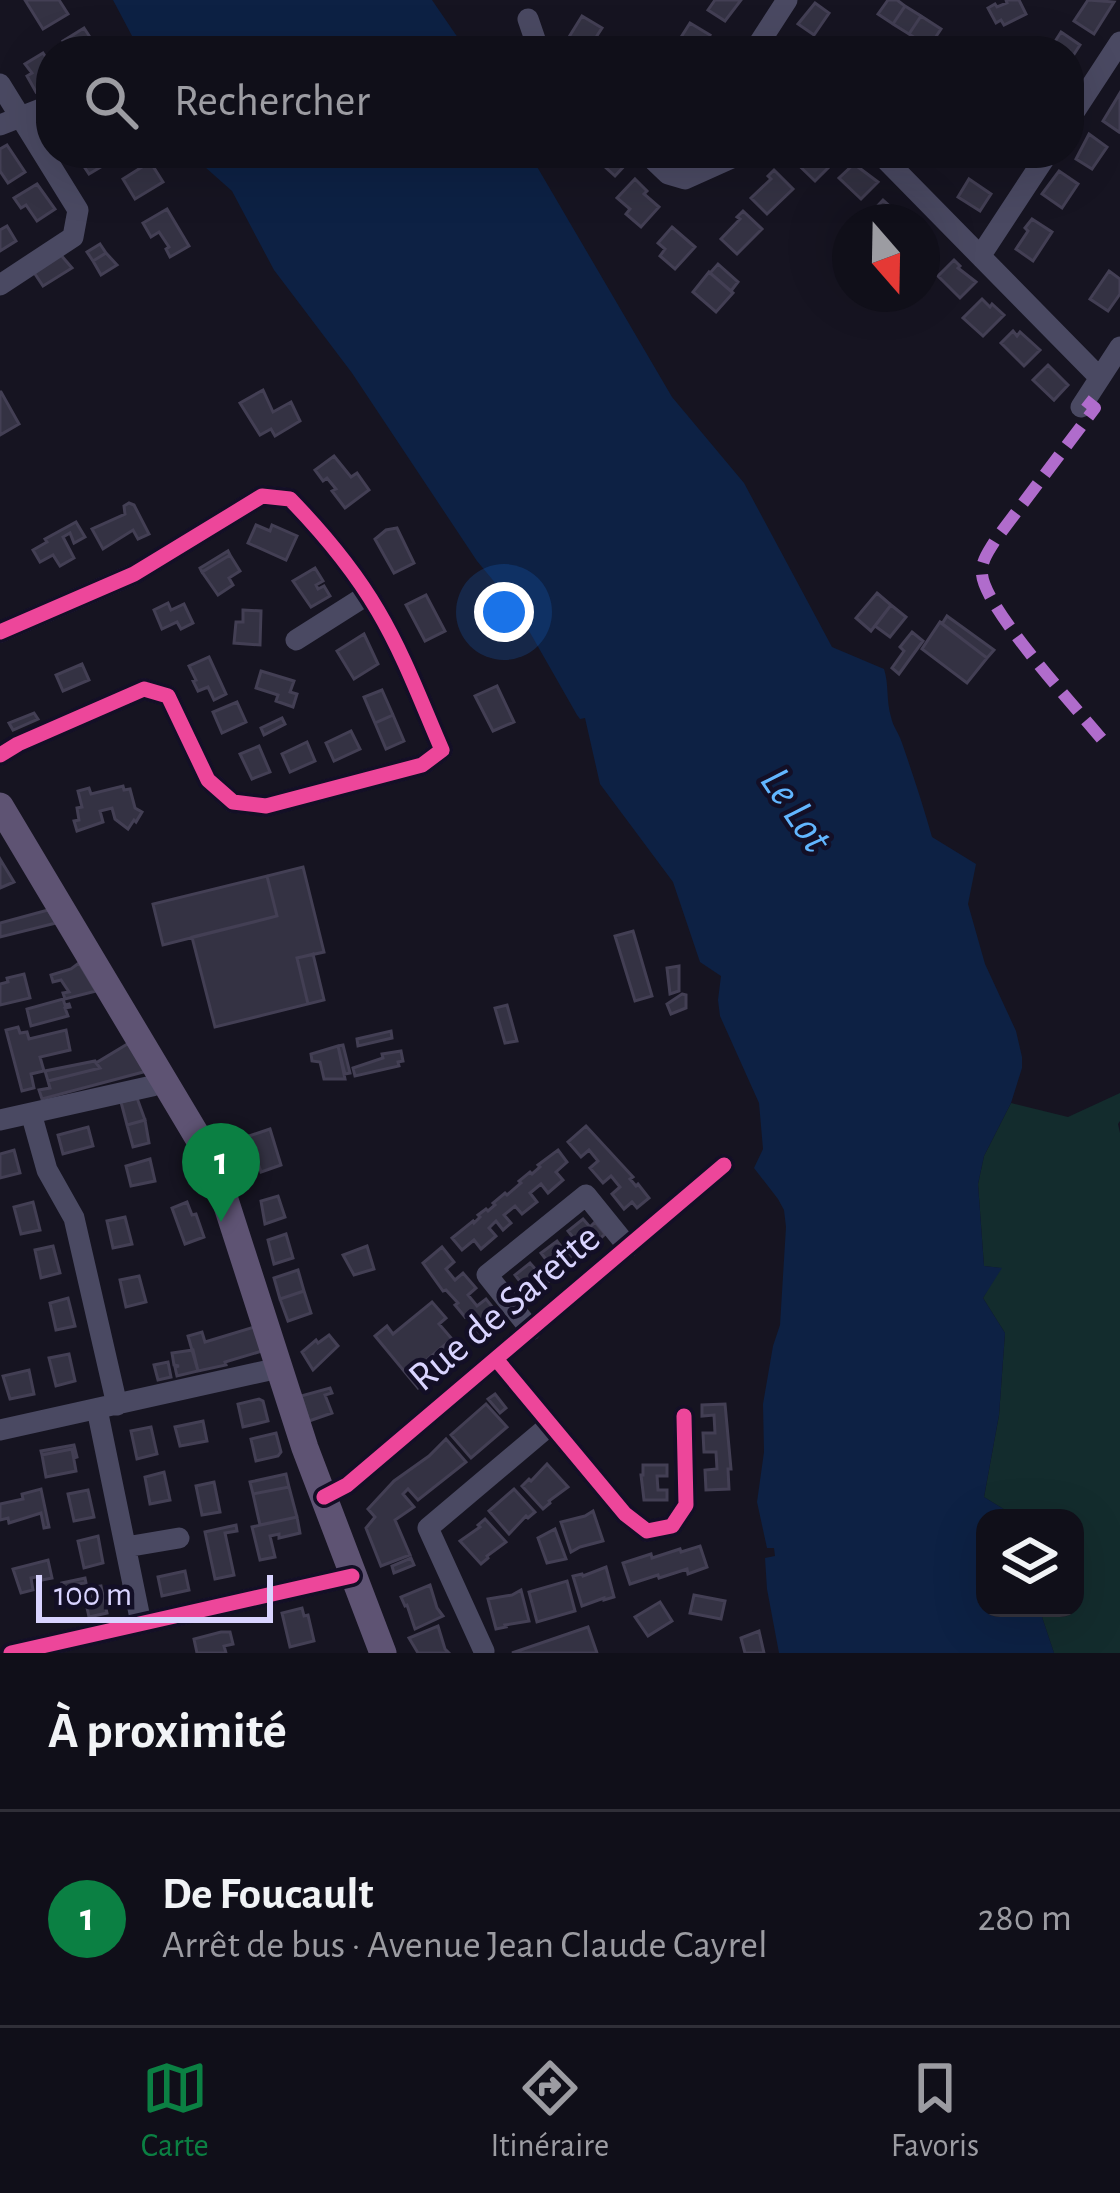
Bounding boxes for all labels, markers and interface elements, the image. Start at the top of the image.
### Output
search box [36,36,1084,168]
icon: search [78,69,144,135]
text: Rechercher [174,79,370,124]
north arrow [832,204,940,312]
your location [474,582,534,642]
water label: Le Lot [752,760,840,861]
pin: 1 [182,1123,260,1222]
street label: Rue de Sarette [401,1216,608,1399]
map controls [976,1509,1084,1617]
button: layers [976,1509,1084,1617]
scale bar [36,1569,273,1622]
text: 100 m [54,1579,132,1612]
text: À proximité [48,1706,287,1757]
text: De Foucault [162,1872,373,1917]
text: 1 [80,1899,94,1938]
text: 280 m [978,1899,1072,1938]
text: Arrêt de bus · Avenue Jean Claude Cayrel [162,1926,768,1965]
tab: Carte [141,2055,209,2167]
tab: Itinéraire [490,2055,609,2167]
tab: Favoris [891,2055,979,2167]

